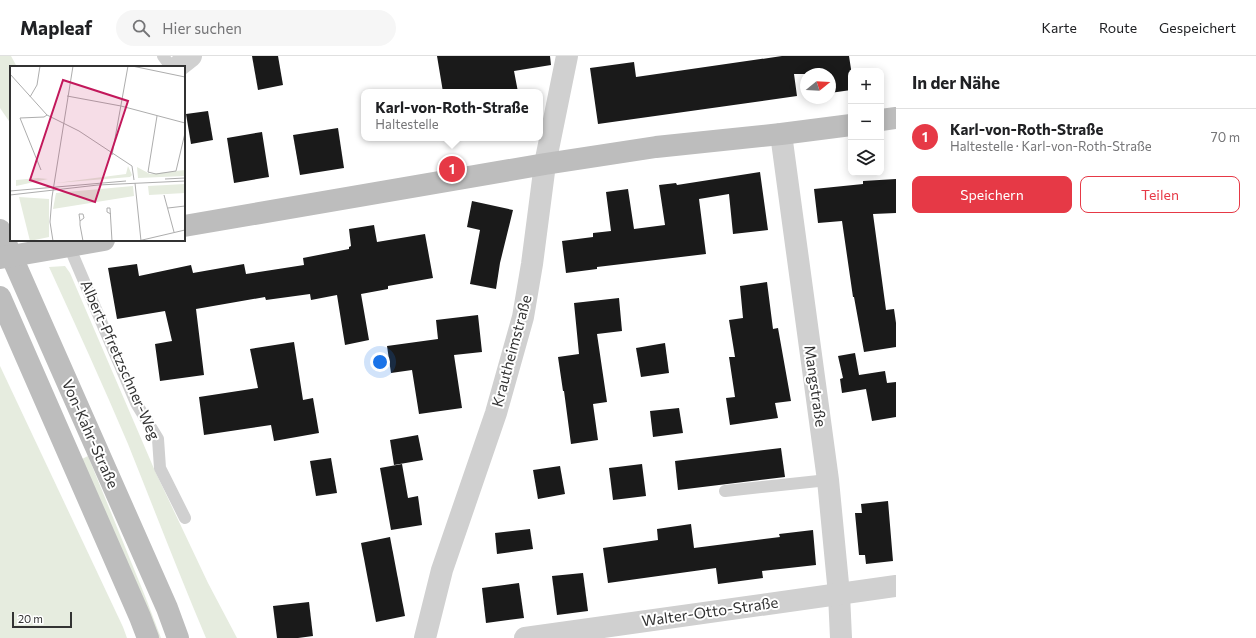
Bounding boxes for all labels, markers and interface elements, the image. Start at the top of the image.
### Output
search box [116,10,396,46]
text: Mapleaf [20,16,92,39]
icon: search [130,17,152,39]
text: Hier suchen [162,19,242,37]
text: Karte [1042,19,1077,36]
text: Route [1099,19,1137,36]
text: Gespeichert [1159,19,1236,36]
inset map [10,66,185,241]
north arrow [800,68,836,104]
map controls [848,68,884,176]
button: + [848,68,884,104]
text: In der Nähe [912,72,1000,93]
popup [361,89,543,141]
text: Karl-von-Roth-Straße [375,98,529,116]
button: − [848,104,884,140]
text: Haltestelle [375,116,439,132]
text: Karl-von-Roth-Straße [950,120,1103,138]
text: 1 [922,129,928,145]
text: 70 m [1211,129,1240,145]
text: Haltestelle · Karl-von-Roth-Straße [950,138,1152,154]
button: layers [848,140,884,176]
pin: 1 [439,154,465,184]
button: Speichern [912,176,1072,213]
button: Teilen [1080,176,1240,213]
street label: Albert-Pfretzschner-Weg [77,277,164,442]
street label: Krautheimstraße [487,293,535,409]
street label: Mangstraße [801,344,831,428]
your location [370,352,390,372]
street label: Von-Kahr-Straße [59,376,123,491]
street label: Walter-Otto-Straße [640,593,779,630]
scale bar [12,610,72,629]
text: 20 m [18,612,43,625]

